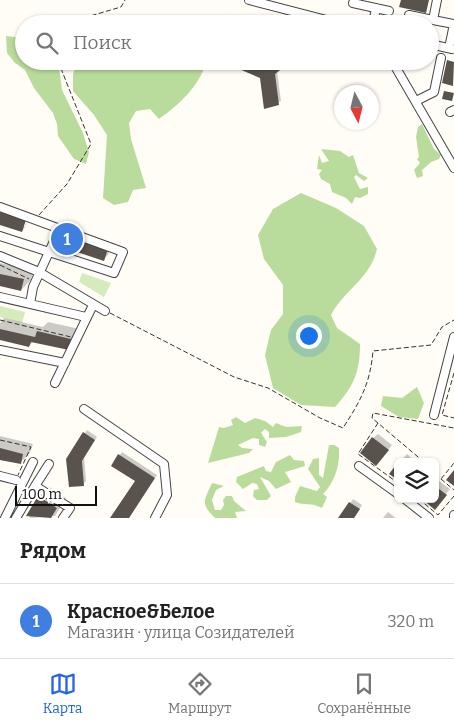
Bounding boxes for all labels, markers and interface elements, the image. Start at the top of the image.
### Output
search box [15,15,439,70]
icon: search [33,29,61,57]
text: Поиск [73,31,132,54]
north arrow [334,85,379,130]
pin: 1 [51,220,83,258]
your location [296,323,322,349]
map controls [394,458,439,503]
button: layers [394,458,439,503]
scale bar [15,483,98,506]
text: 100 m [22,486,62,503]
text: Рядом [20,538,86,564]
text: Красное&Белое [67,600,215,623]
text: 1 [33,612,39,631]
text: 320 m [387,612,434,631]
text: Магазин · улица Созидателей [67,623,295,642]
tab: Карта [43,670,82,717]
tab: Маршрут [168,670,231,717]
tab: Сохранённые [317,670,411,717]

